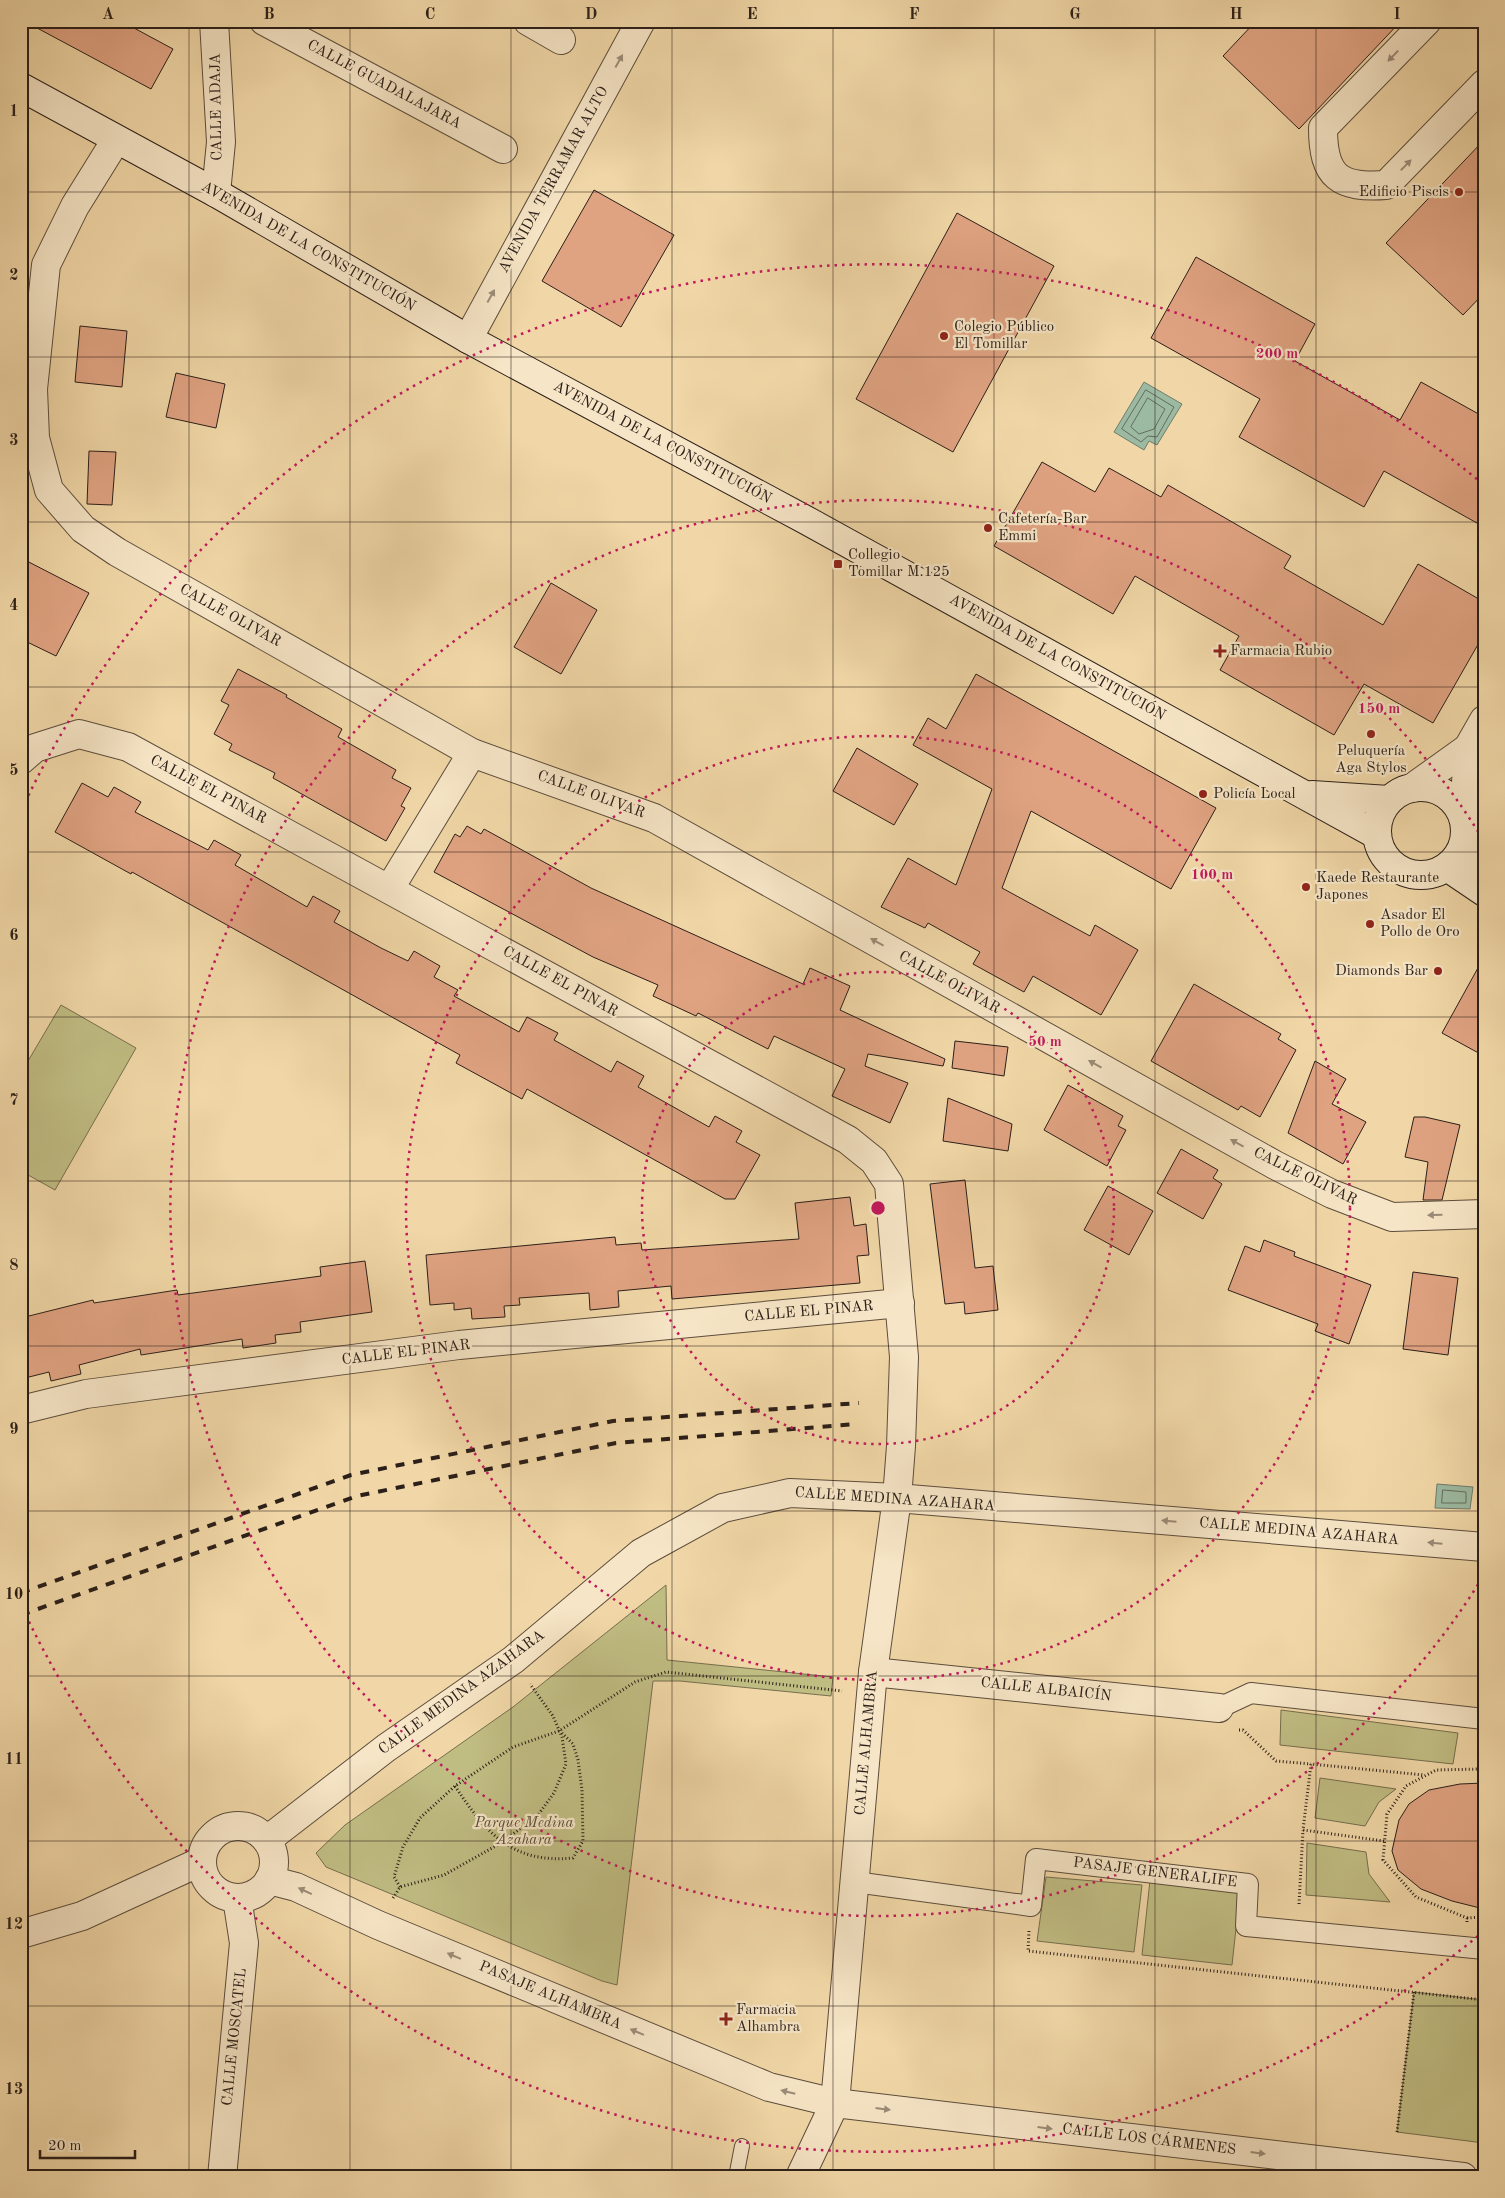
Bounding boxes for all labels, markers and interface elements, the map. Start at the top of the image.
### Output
text: A [102,7,114,23]
text: B [263,7,275,23]
text: C [425,7,435,23]
text: D [585,7,597,23]
text: E [746,7,758,23]
text: F [909,7,920,23]
text: G [1069,7,1081,23]
text: H [1229,7,1243,23]
text: I [1393,7,1401,23]
street label: CALLE GUADALAJARA [304,38,464,132]
one-way arrow [1387,50,1399,62]
street label: CALLE ADAJA [209,53,225,161]
one-way arrow [615,54,624,68]
street label: AVENIDA TERRAMAR ALTO [496,84,612,276]
text: 1 [9,104,19,120]
one-way arrow [1400,159,1412,171]
street label: AVENIDA DE LA CONSTITUCIÓN [198,176,420,315]
place label: Edificio Piscis [1359,185,1449,200]
marker: Edificio Piscis [1453,186,1465,198]
text: 2 [9,268,19,284]
one-way arrow [487,288,495,303]
place label: Colegio Público El Tomillar [954,320,1054,352]
marker: Colegio Público El Tomillar [938,330,950,342]
text: 200 m [1256,347,1298,362]
street label: AVENIDA DE LA CONSTITUCIÓN [550,375,776,507]
text: 3 [9,433,19,449]
place label: Cafetería-Bar Emmi [998,512,1087,544]
marker: Cafetería-Bar Emmi [982,522,994,534]
place label: Collegio Tomillar M.125 [848,548,950,580]
marker: Collegio Tomillar M.125 [832,558,844,570]
street label: CALLE OLIVAR [177,582,283,650]
street label: AVENIDA DE LA CONSTITUCIÓN [946,589,1170,724]
text: 4 [9,598,19,614]
place label: Farmacia Rubio [1230,644,1332,659]
marker: Farmacia Rubio [1214,645,1226,657]
text: 150 m [1358,702,1400,717]
marker: Peluquería Aga Stylos [1365,728,1377,740]
place label: Peluquería Aga Stylos [1335,744,1407,776]
street label: CALLE EL PINAR [147,753,269,827]
text: 5 [9,763,19,779]
street label: CALLE OLIVAR [535,769,647,822]
place label: Policía Local [1213,787,1296,802]
marker: Policía Local [1197,788,1209,800]
text: 100 m [1191,868,1233,883]
place label: Kaede Restaurante Japones [1316,871,1439,903]
marker: Kaede Restaurante Japones [1300,881,1312,893]
place label: Asador El Pollo de Oro [1380,908,1460,940]
marker: Asador El Pollo de Oro [1364,918,1376,930]
text: 6 [9,928,19,944]
one-way arrow [869,938,884,946]
street label: CALLE EL PINAR [500,944,620,1020]
street label: CALLE OLIVAR [896,949,1002,1017]
place label: Diamonds Bar [1335,964,1428,979]
marker: Diamonds Bar [1432,965,1444,977]
text: 50 m [1028,1035,1062,1050]
one-way arrow [1088,1060,1102,1068]
text: 7 [9,1093,19,1109]
one-way arrow [1230,1139,1243,1148]
street label: CALLE OLIVAR [1251,1145,1360,1209]
centre of rings [869,1199,887,1217]
one-way arrow [1427,1212,1443,1220]
text: 8 [9,1258,19,1274]
street label: CALLE EL PINAR [744,1299,874,1325]
street label: CALLE EL PINAR [341,1338,471,1368]
text: 9 [9,1422,19,1438]
street label: CALLE MEDINA AZAHARA [794,1486,996,1515]
one-way arrow [1160,1516,1176,1524]
street label: CALLE MEDINA AZAHARA [1198,1516,1400,1548]
one-way arrow [1427,1538,1443,1546]
text: 10 [5,1587,23,1603]
street label: CALLE MEDINA AZAHARA [376,1628,548,1758]
street label: CALLE ALHAMBRA [853,1669,881,1816]
street label: CALLE ALBAICÍN [980,1673,1113,1704]
text: 11 [5,1752,23,1768]
park label: Parque Medina Azahara [474,1816,573,1848]
street label: PASAJE GENERALIFE [1072,1855,1238,1891]
one-way arrow [298,1887,312,1895]
text: 12 [5,1917,23,1933]
one-way arrow [447,1952,461,1960]
street label: PASAJE ALHAMBRA [476,1959,624,2033]
street label: CALLE MOSCATEL [220,1967,250,2107]
place label: Farmacia Alhambra [736,2003,801,2035]
marker: Farmacia Alhambra [720,2013,732,2025]
one-way arrow [630,2028,644,2036]
text: 13 [5,2082,23,2098]
one-way arrow [780,2088,795,2096]
one-way arrow [876,2105,892,2113]
street label: CALLE LOS CÁRMENES [1061,2119,1237,2158]
one-way arrow [1037,2124,1053,2132]
scale bar [40,2128,135,2160]
text: 20 m [48,2139,82,2154]
one-way arrow [1251,2149,1267,2157]

